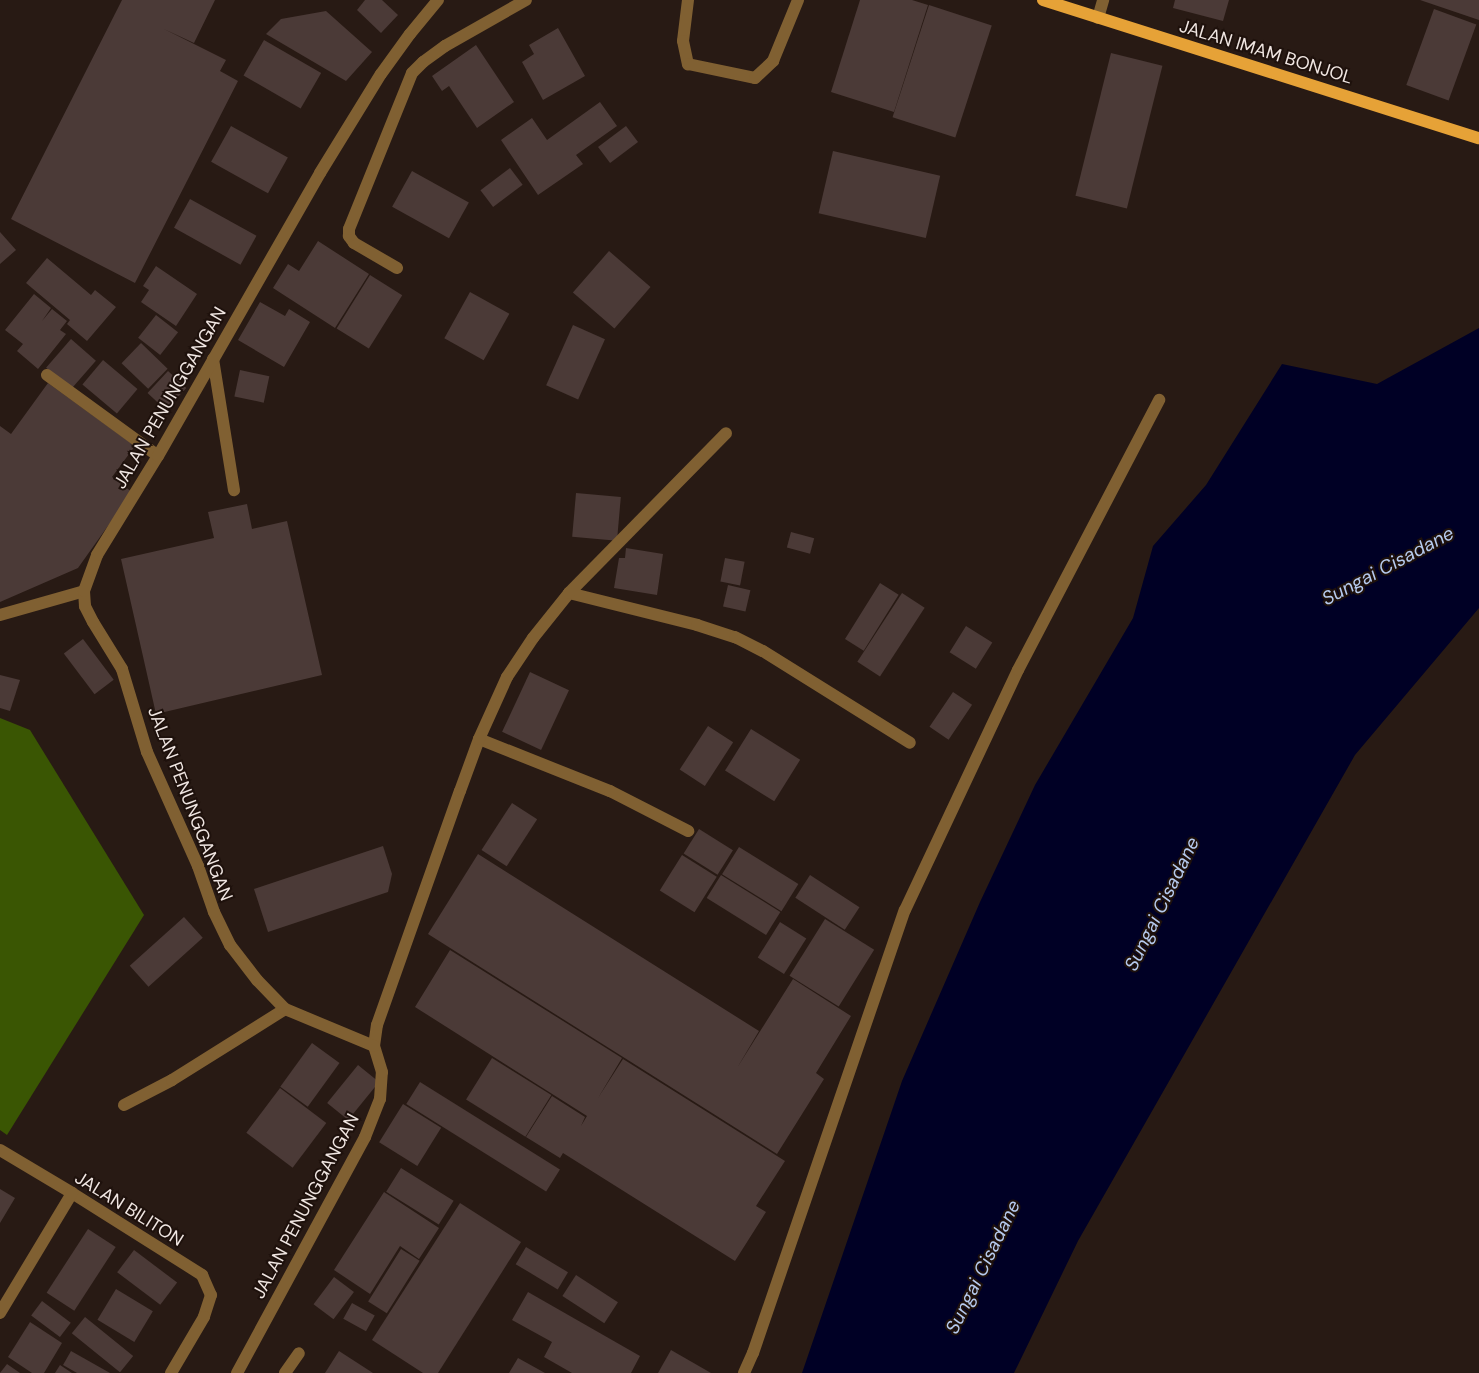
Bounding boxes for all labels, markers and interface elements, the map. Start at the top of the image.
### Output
street label: JALAN IMAM BONJOL [1177,15,1355,89]
street label: JALAN PENUNGGANGAN [109,303,231,493]
water label: Sungai Cisadane [1318,522,1458,610]
street label: JALAN PENUNGGANGAN [143,704,237,904]
water label: Sungai Cisadane [1120,833,1204,975]
street label: JALAN PENUNGGANGAN [248,1110,364,1302]
street label: JALAN BILITON [71,1167,187,1251]
water label: Sungai Cisadane [941,1196,1025,1338]

